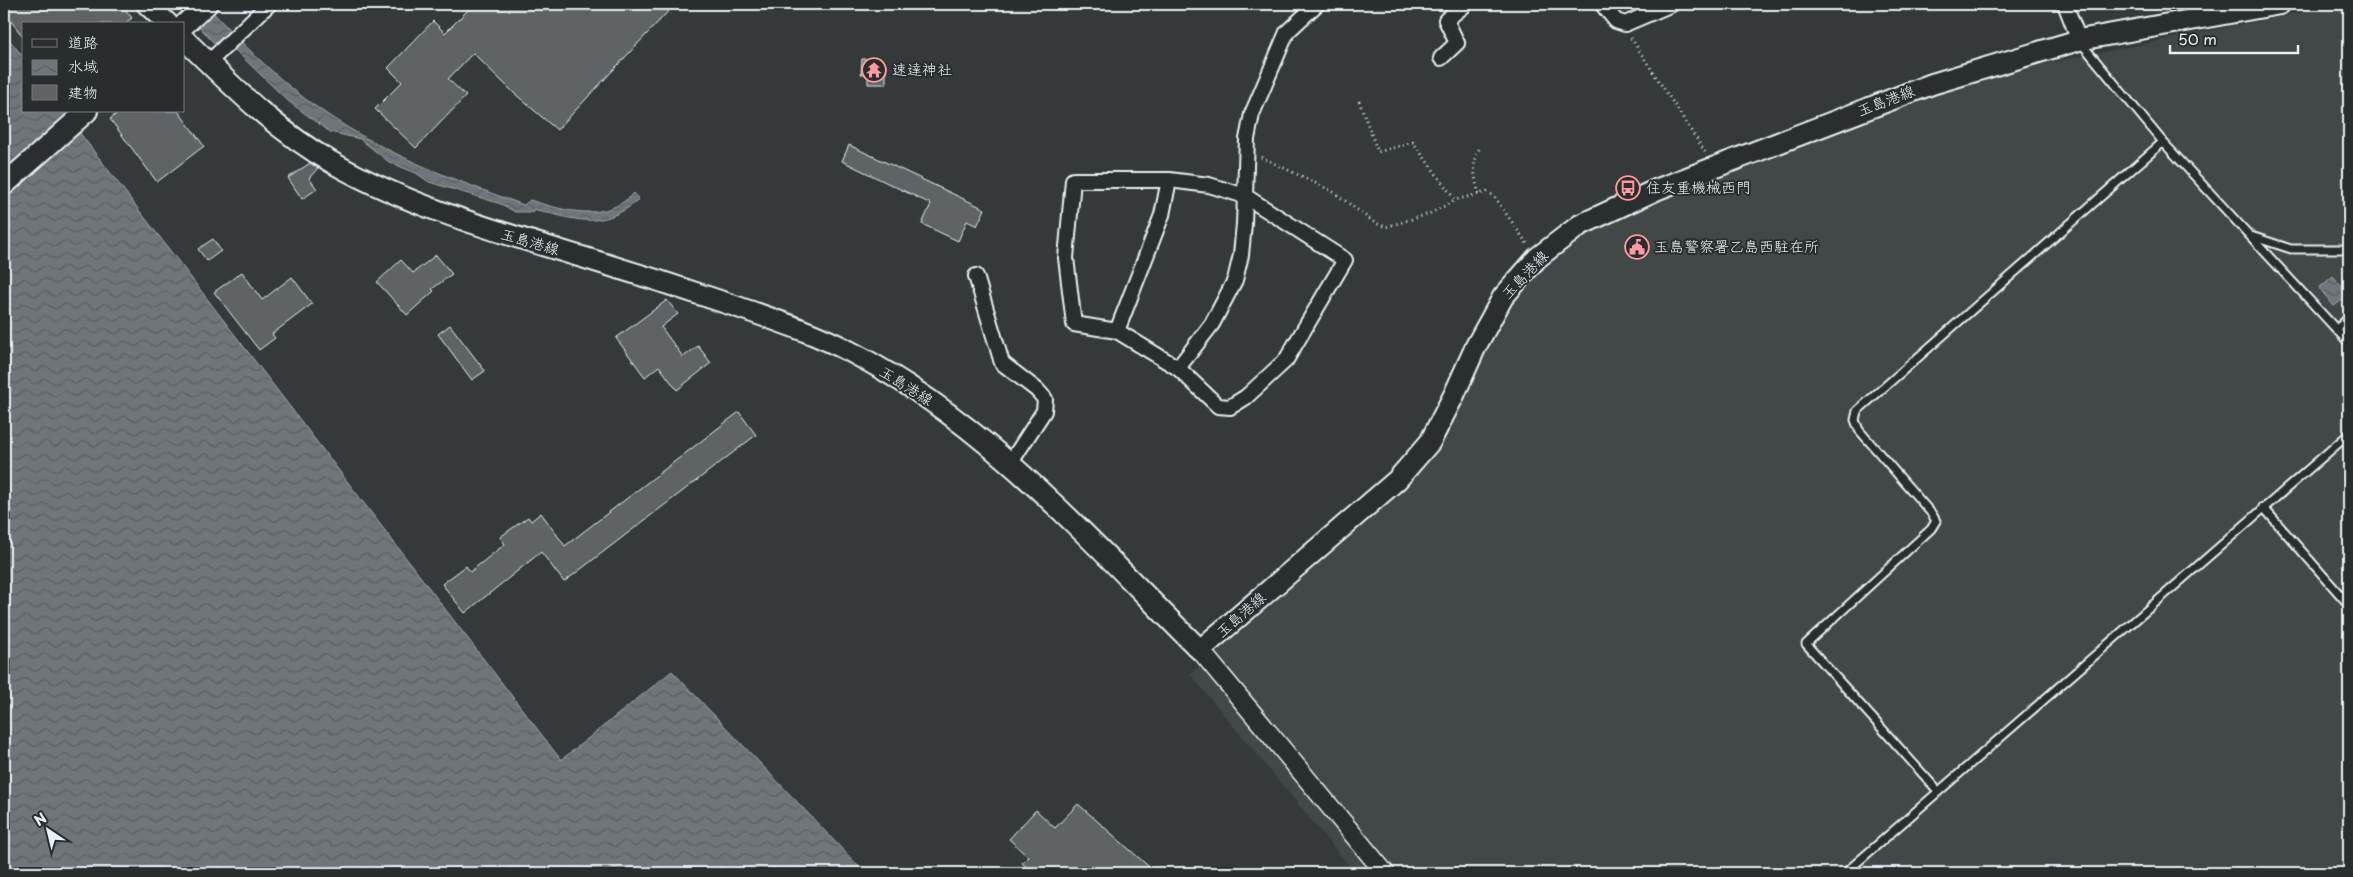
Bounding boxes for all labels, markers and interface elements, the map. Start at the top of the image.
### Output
legend [22,22,185,112]
scale bar [2170,22,2298,54]
text: 50 m [2178,27,2217,50]
text: 道路 [68,30,98,53]
text: 水域 [68,54,98,77]
temple icon: 速達神社 [861,57,887,83]
place label: 速達神社 [892,57,952,80]
street label: 玉島港線 [1853,78,1918,121]
text: 建物 [68,80,98,103]
bus stop icon: 住友重機械西門 [1615,175,1641,201]
place label: 住友重機械西門 [1646,175,1751,198]
street label: 玉島港線 [498,221,562,260]
public building icon: 玉島警察署乙島西駐在所 [1624,234,1650,260]
place label: 玉島警察署乙島西駐在所 [1654,234,1819,257]
street label: 玉島港線 [1495,244,1553,304]
street label: 玉島港線 [875,359,938,410]
street label: 玉島港線 [1210,586,1270,642]
north arrow [22,804,72,854]
text: N [30,807,51,831]

